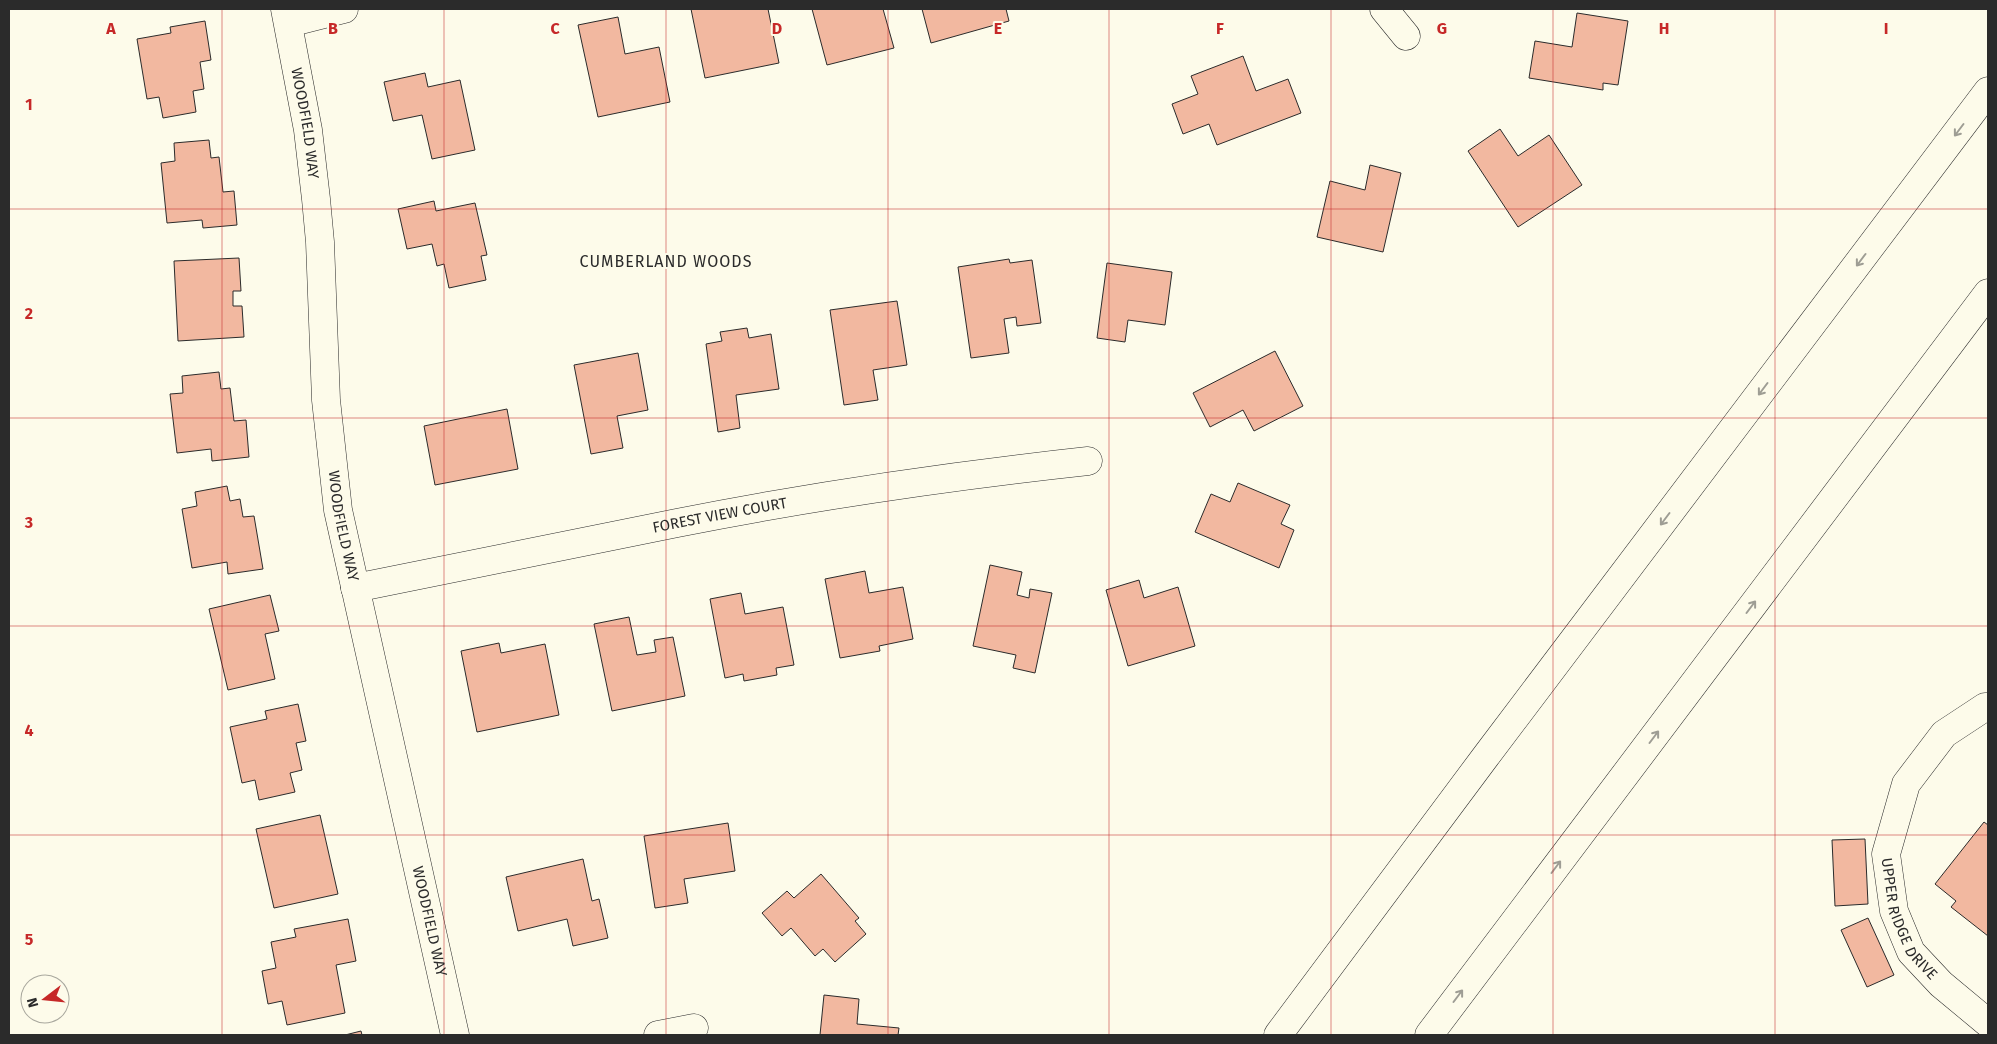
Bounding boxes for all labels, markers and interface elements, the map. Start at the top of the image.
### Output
text: A [105,19,116,38]
text: B [328,19,338,38]
text: C [550,19,560,38]
text: D [772,19,782,38]
text: E [994,19,1002,38]
text: F [1216,19,1224,38]
text: G [1437,19,1447,38]
text: H [1659,19,1669,38]
text: I [1884,19,1888,38]
street label: WOODFIELD WAY [287,66,323,180]
text: 1 [25,95,33,114]
one-way arrow [1954,123,1964,137]
district label: CUMBERLAND WOODS [580,252,752,271]
one-way arrow [1856,253,1866,267]
text: 2 [25,304,33,323]
one-way arrow [1758,382,1768,396]
street label: WOODFIELD WAY [325,469,363,584]
street label: FOREST VIEW COURT [651,494,789,537]
one-way arrow [1660,512,1670,526]
text: 3 [24,513,33,532]
one-way arrow [1746,601,1757,614]
text: 4 [24,721,34,740]
one-way arrow [1648,731,1659,744]
street label: UPPER RIDGE DRIVE [1878,857,1941,983]
one-way arrow [1551,860,1561,874]
street label: WOODFIELD WAY [409,865,451,979]
text: 5 [25,930,34,949]
north arrow [20,974,70,1024]
one-way arrow [1453,989,1463,1003]
text: N [24,996,42,1009]

